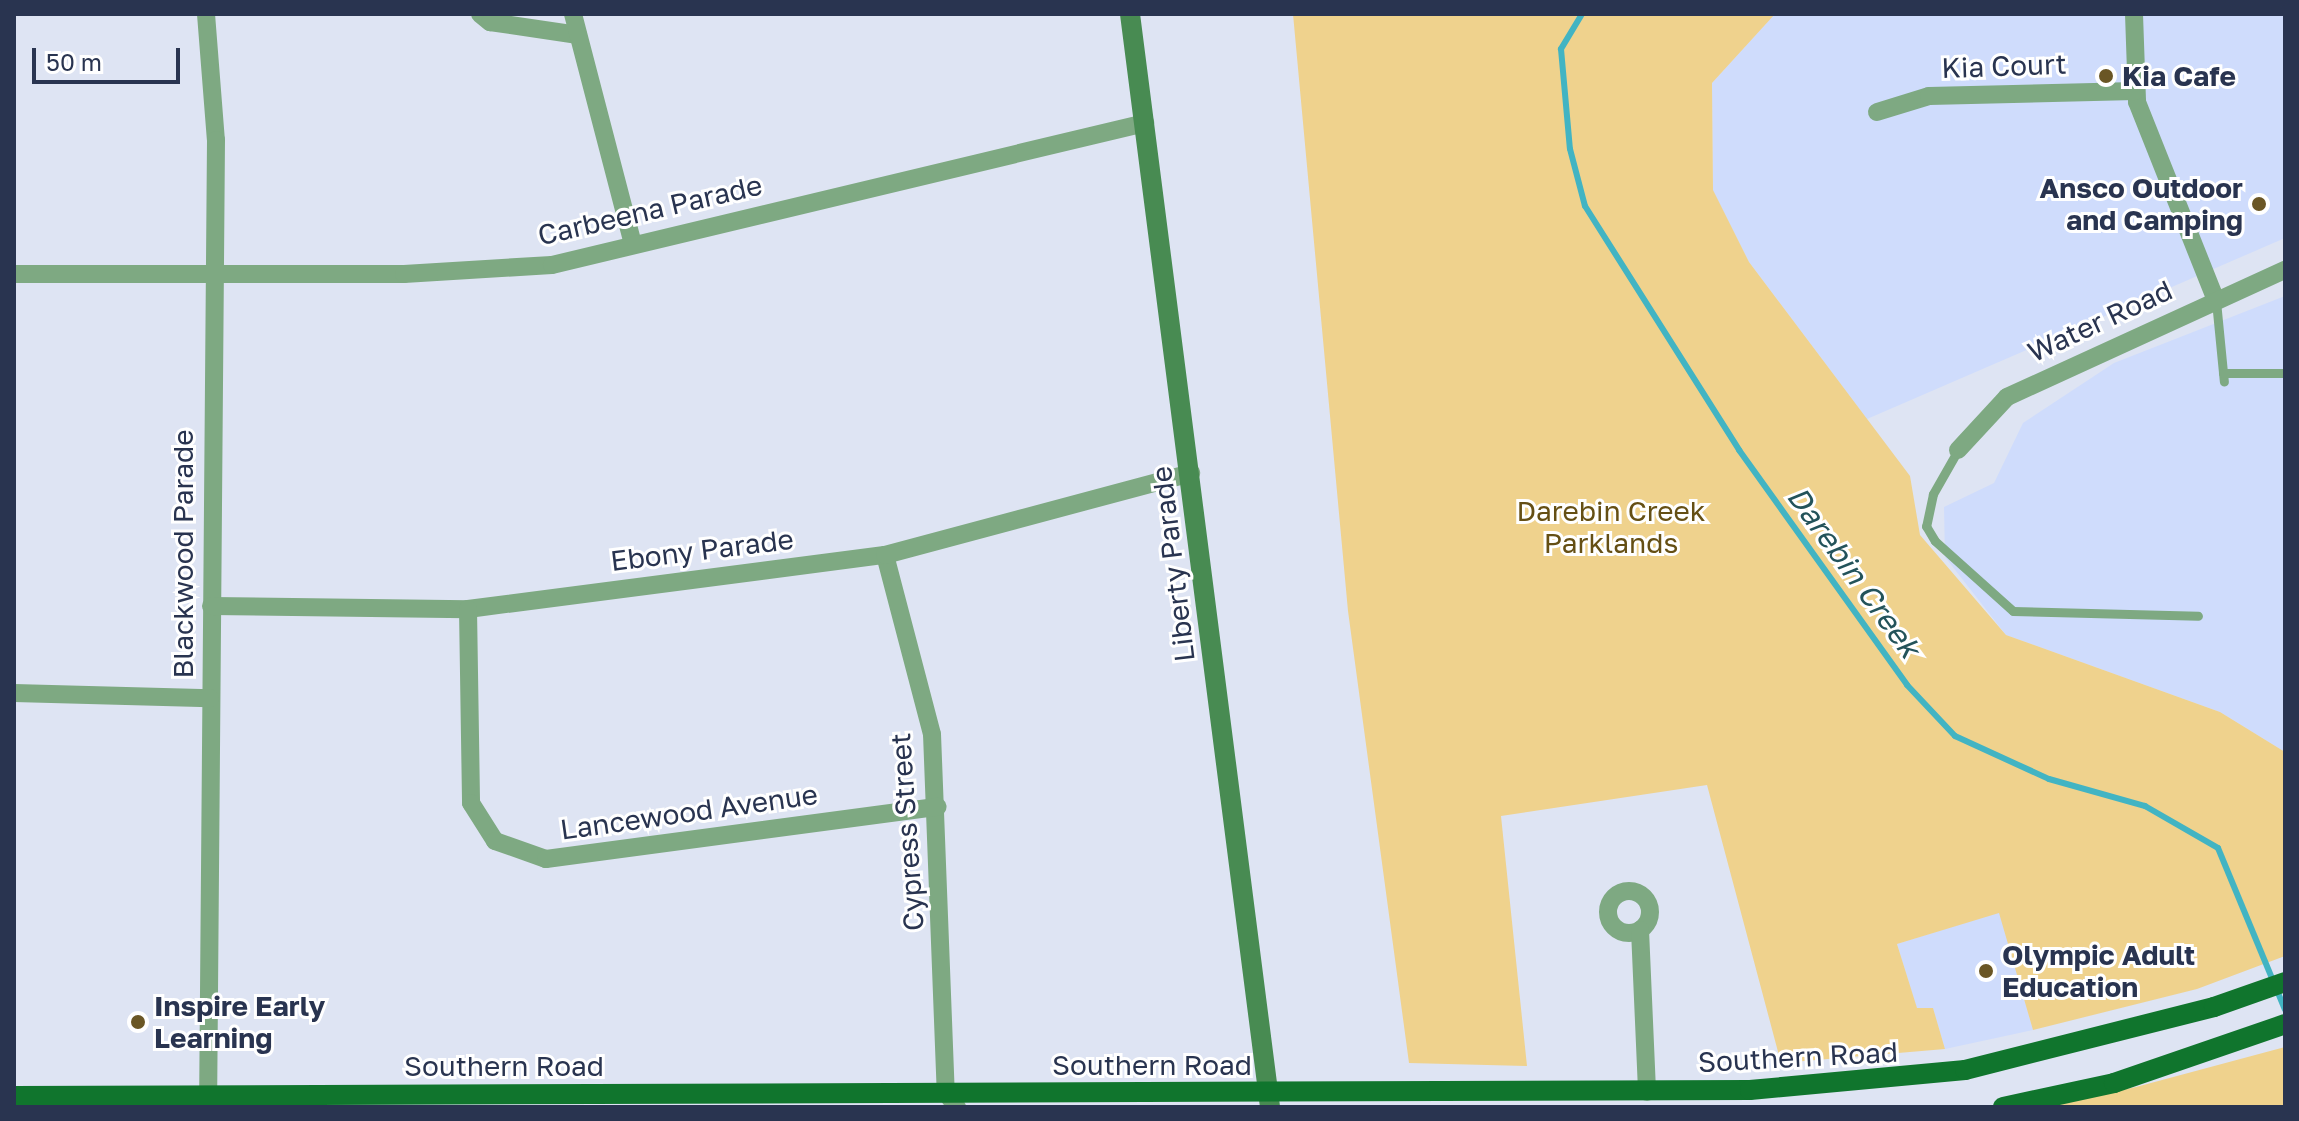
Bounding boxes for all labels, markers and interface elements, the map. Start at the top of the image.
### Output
scale bar [36,32,184,82]
text: 50 m [46,47,102,76]
street label: Kia Court [1941,47,2067,85]
place label: Kia Cafe [2122,59,2236,93]
marker: Kia Cafe [2097,67,2115,85]
street label: Carbeena Parade [534,168,766,252]
place label: Ansco Outdoor and Camping [2039,171,2243,237]
marker: Ansco Outdoor and Camping [2250,195,2268,213]
street label: Water Road [2023,273,2177,369]
street label: Blackwood Parade [166,430,200,678]
street label: Liberty Parade [1144,464,1202,664]
water label: Darebin Creek [1780,479,1928,665]
park label: Darebin Creek Parklands [1516,494,1706,560]
street label: Ebony Parade [609,522,795,578]
street label: Cypress Street [883,732,931,932]
street label: Lancewood Avenue [558,777,820,847]
place label: Olympic Adult Education [2002,938,2195,1004]
marker: Olympic Adult Education [1977,962,1995,980]
place label: Inspire Early Learning [154,989,325,1055]
marker: Inspire Early Learning [129,1013,147,1031]
street label: Southern Road [1697,1035,1899,1079]
street label: Southern Road [1052,1048,1252,1082]
street label: Southern Road [404,1049,604,1083]

